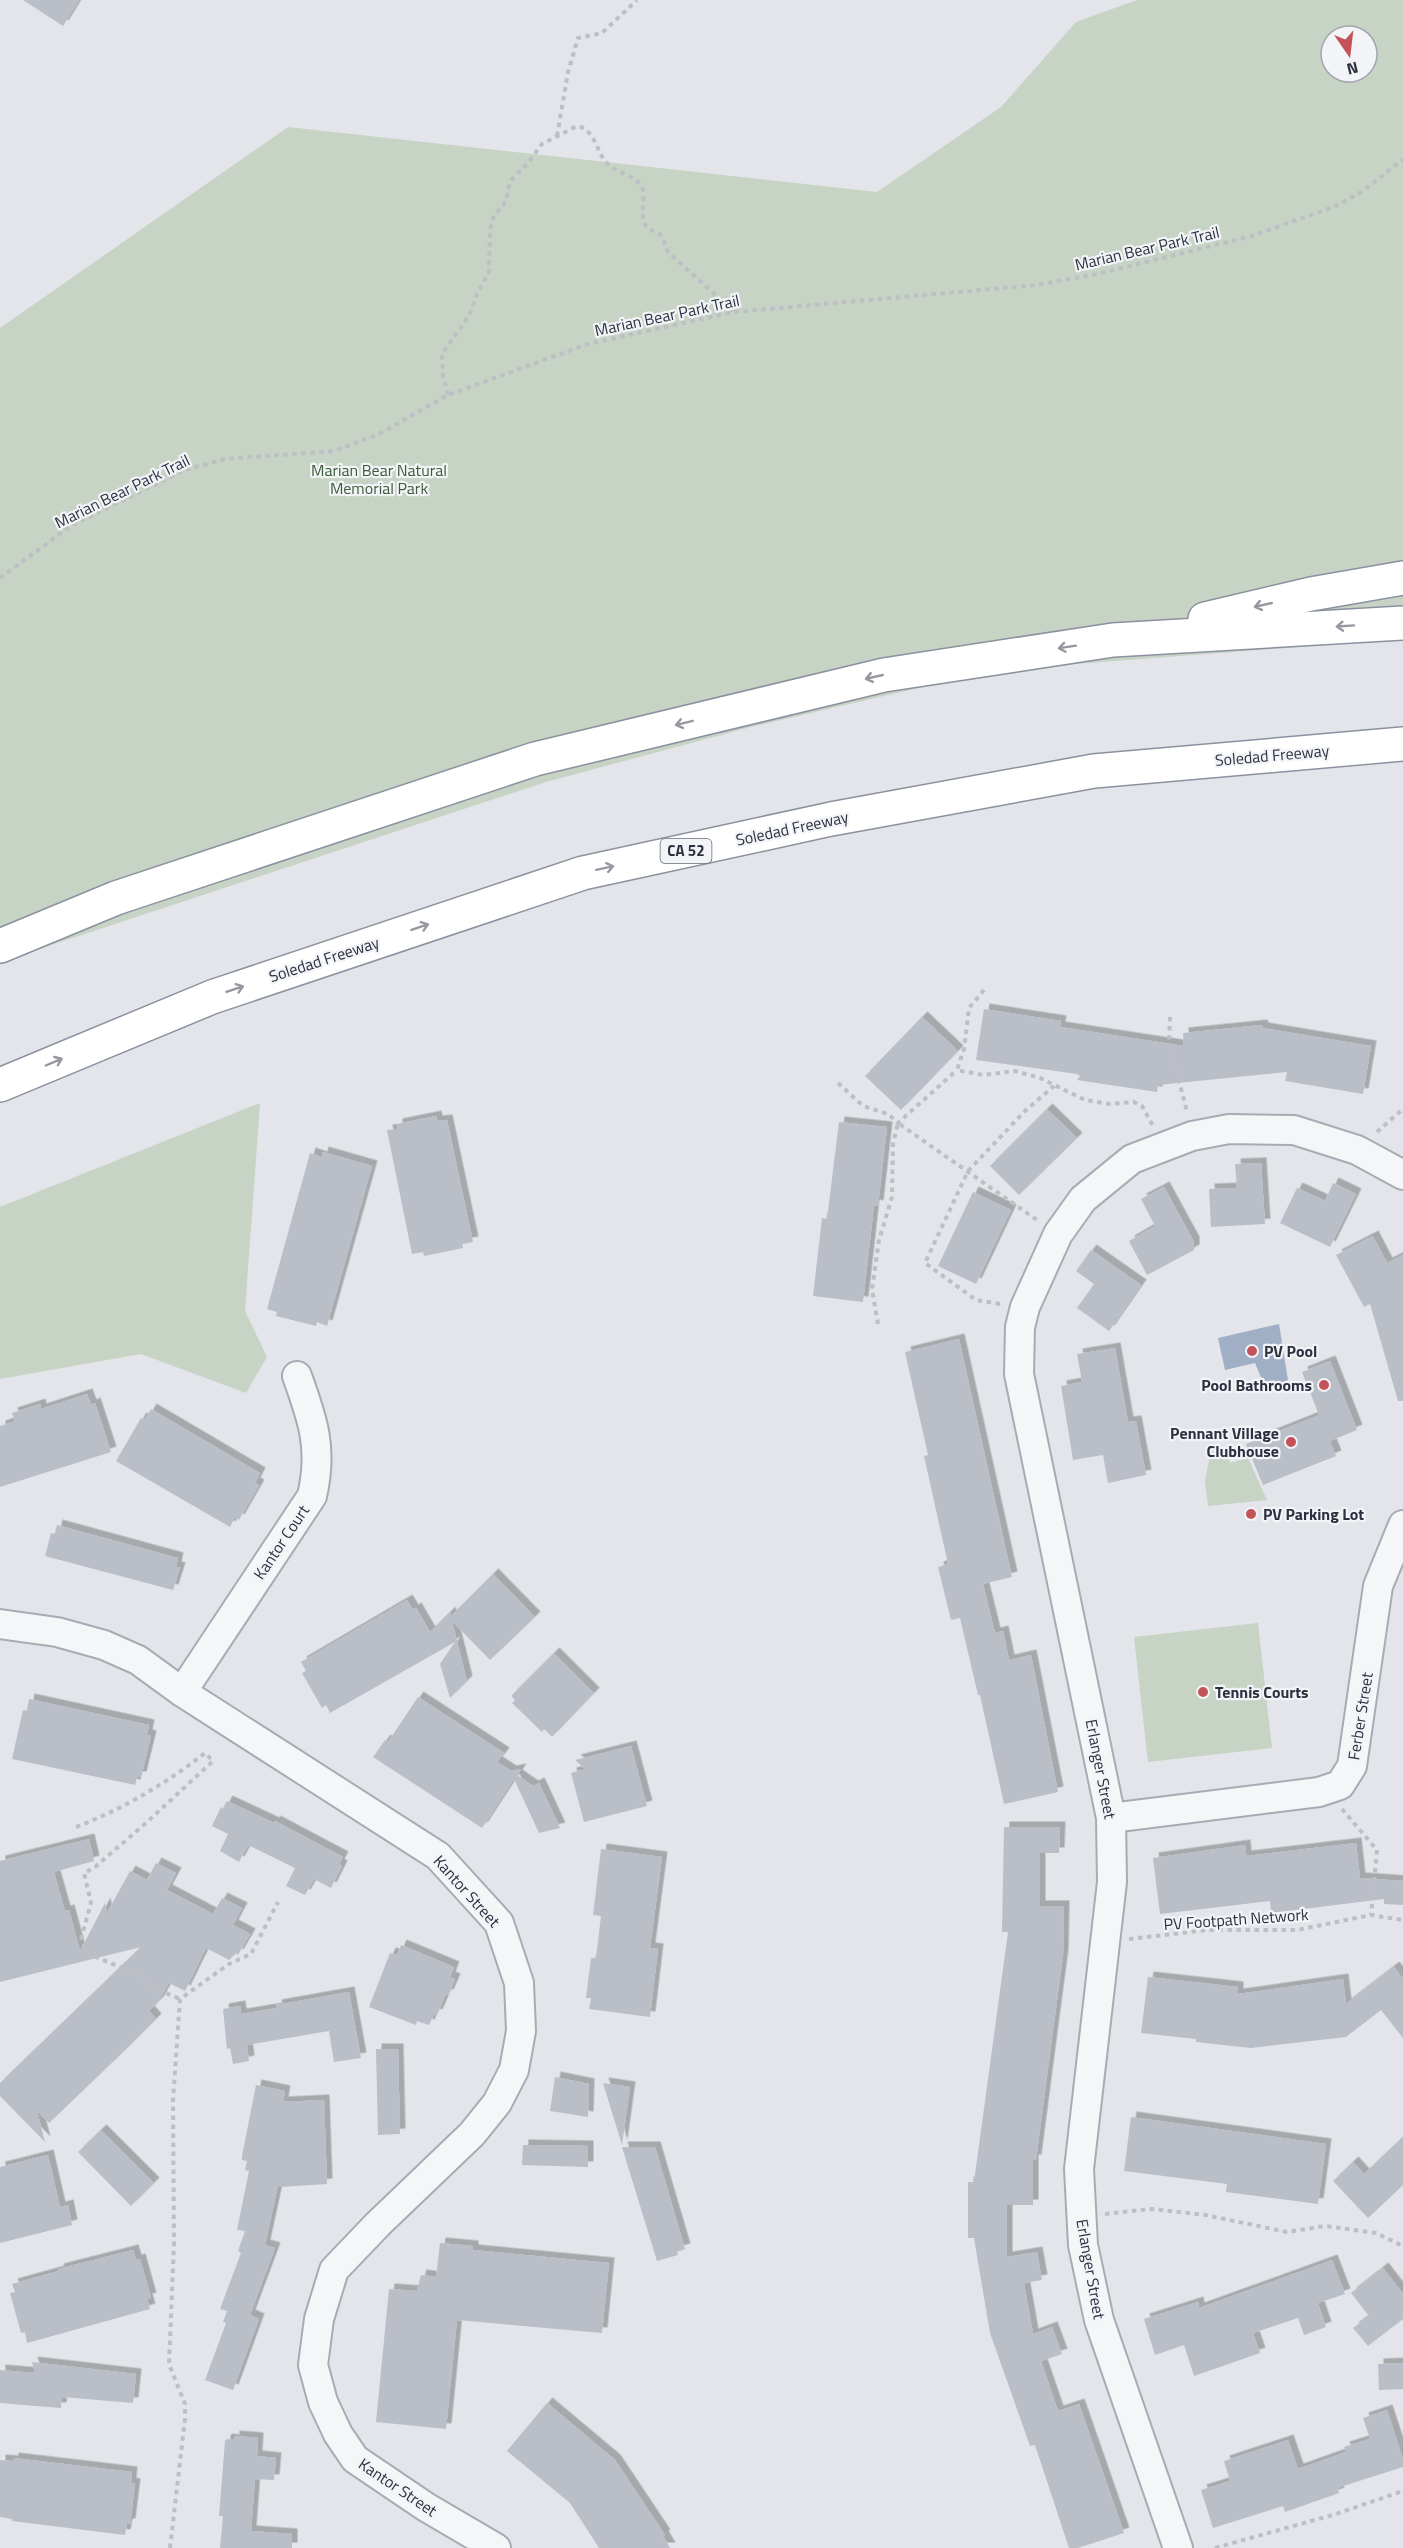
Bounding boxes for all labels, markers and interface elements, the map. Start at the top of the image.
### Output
north arrow [1319,24,1379,84]
text: N [1344,56,1361,82]
street label: Marian Bear Park Trail [1072,220,1222,276]
street label: Marian Bear Park Trail [592,288,742,342]
street label: Marian Bear Park Trail [50,448,194,534]
park label: Marian Bear Natural Memorial Park [311,458,447,500]
one-way arrow [1254,600,1273,612]
one-way arrow [1335,621,1355,632]
one-way arrow [1057,642,1077,653]
one-way arrow [865,672,884,684]
one-way arrow [675,717,694,729]
street label: Soledad Freeway [1214,738,1330,772]
street label: Soledad Freeway [733,804,851,852]
road number: CA 52 [660,839,712,863]
one-way arrow [595,862,615,873]
one-way arrow [410,921,429,932]
street label: Soledad Freeway [266,930,382,988]
one-way arrow [225,983,244,994]
one-way arrow [44,1056,63,1067]
place label: PV Pool [1264,1339,1317,1363]
marker: PV Pool [1245,1344,1259,1358]
place label: Pool Bathrooms [1201,1373,1312,1397]
marker: Pool Bathrooms [1317,1378,1331,1392]
place label: Pennant Village Clubhouse [1170,1421,1279,1463]
marker: Pennant Village Clubhouse [1284,1435,1298,1449]
street label: Kantor Court [247,1500,315,1584]
place label: PV Parking Lot [1263,1502,1364,1526]
marker: PV Parking Lot [1244,1507,1258,1521]
street label: Ferber Street [1341,1670,1379,1762]
place label: Tennis Courts [1215,1680,1309,1704]
marker: Tennis Courts [1196,1685,1210,1699]
street label: Erlanger Street [1080,1717,1123,1821]
street label: Kantor Street [428,1850,506,1933]
street label: PV Footpath Network [1163,1902,1310,1936]
street label: Erlanger Street [1070,2217,1112,2321]
street label: Kantor Street [354,2452,442,2522]

